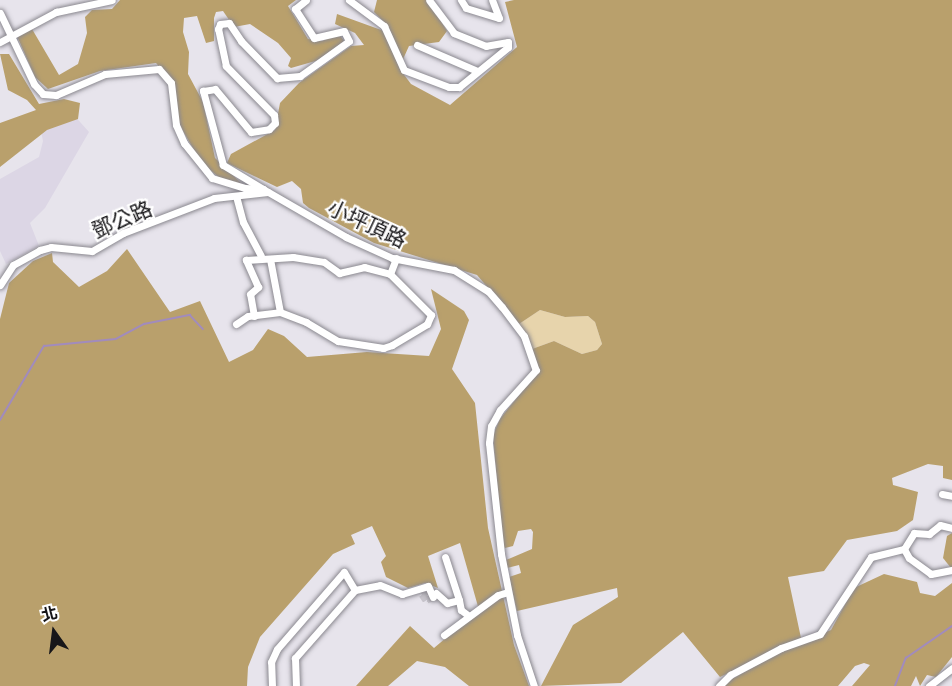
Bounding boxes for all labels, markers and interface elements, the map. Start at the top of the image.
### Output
street label: 小坪頂路 [324,195,410,253]
street label: 鄧公路 [88,196,156,244]
north arrow [24,602,84,662]
text: 北 [39,603,60,625]

